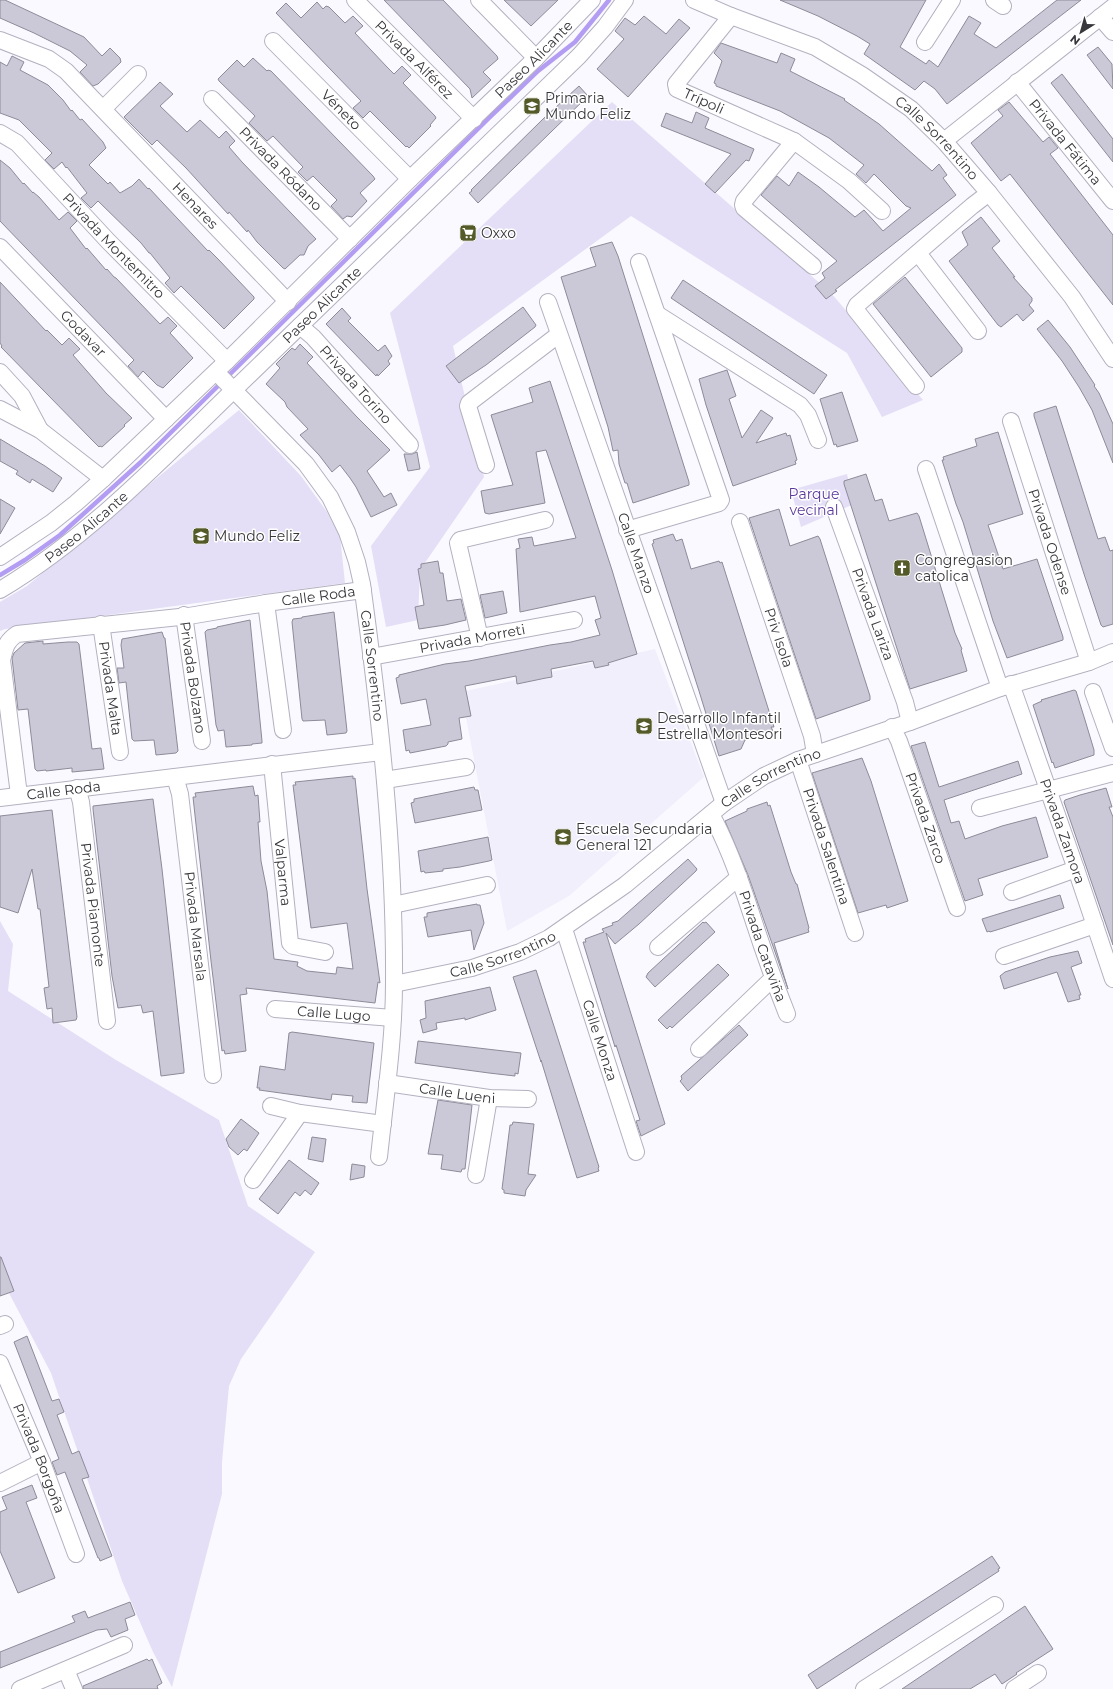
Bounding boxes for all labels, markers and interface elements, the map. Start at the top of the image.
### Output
north arrow [1061,12,1101,52]
street label: Privada Alférez [371,16,458,103]
street label: Paseo Alicante [491,16,577,102]
text: N [1067,32,1083,48]
street label: Trípoli [681,84,727,118]
street label: Véneto [317,86,365,134]
place label: Primaria Mundo Feliz [545,89,631,123]
street label: Calle Sorrentino [892,92,983,184]
street label: Privada Fátima [1025,95,1105,189]
school or university icon: Primaria Mundo Feliz [522,96,542,116]
street label: Privada Ródano [235,123,326,215]
street label: Henares [169,178,222,233]
street label: Privada Montemitro [59,189,169,303]
supermarket icon: Oxxo [458,223,478,243]
place label: Oxxo [481,224,516,242]
street label: Paseo Alicante [279,263,365,347]
street label: Godavar [57,306,110,361]
street label: Privada Torino [316,341,396,428]
park label: Parque vecinal [789,485,839,519]
street label: Privada Odense [1025,486,1076,597]
street label: Paseo Alicante [41,487,132,567]
street label: Calle Manzo [614,510,659,596]
school or university icon: Mundo Feliz [191,526,211,546]
place label: Mundo Feliz [214,527,300,545]
place label: Congregasion catolica [915,551,1013,585]
church icon: Congregasion catolica [892,558,912,578]
street label: Privada Lariza [848,565,898,663]
street label: Calle Roda [280,582,356,610]
street label: Priv Isola [760,605,797,670]
street label: Calle Sorrentino [357,609,388,722]
street label: Privada Bolzano [176,620,210,735]
street label: Privada Morreti [418,620,527,657]
street label: Privada Malta [95,640,126,737]
place label: Desarrollo Infantil Estrella Montesori [657,709,783,743]
school or university icon: Desarrollo Infantil Estrella Montesori [634,716,654,736]
street label: Calle Sorrentino [717,744,823,812]
street label: Privada Zarco [902,770,950,866]
street label: Privada Zamora [1036,776,1089,886]
street label: Calle Roda [25,777,102,804]
street label: Privada Salentina [799,786,854,907]
place label: Escuela Secundaria General 121 [576,820,713,854]
school or university icon: Escuela Secundaria General 121 [553,827,573,847]
street label: Valparma [271,838,295,907]
street label: Privada Piamonte [77,842,110,968]
street label: Privada Marsala [180,870,211,982]
street label: Privada Cataviña [735,888,790,1004]
street label: Calle Sorrentino [448,927,560,981]
street label: Calle Monza [578,997,622,1083]
street label: Calle Lugo [296,1002,371,1025]
street label: Calle Lueni [418,1079,496,1107]
street label: Privada Borgoña [9,1400,69,1516]

